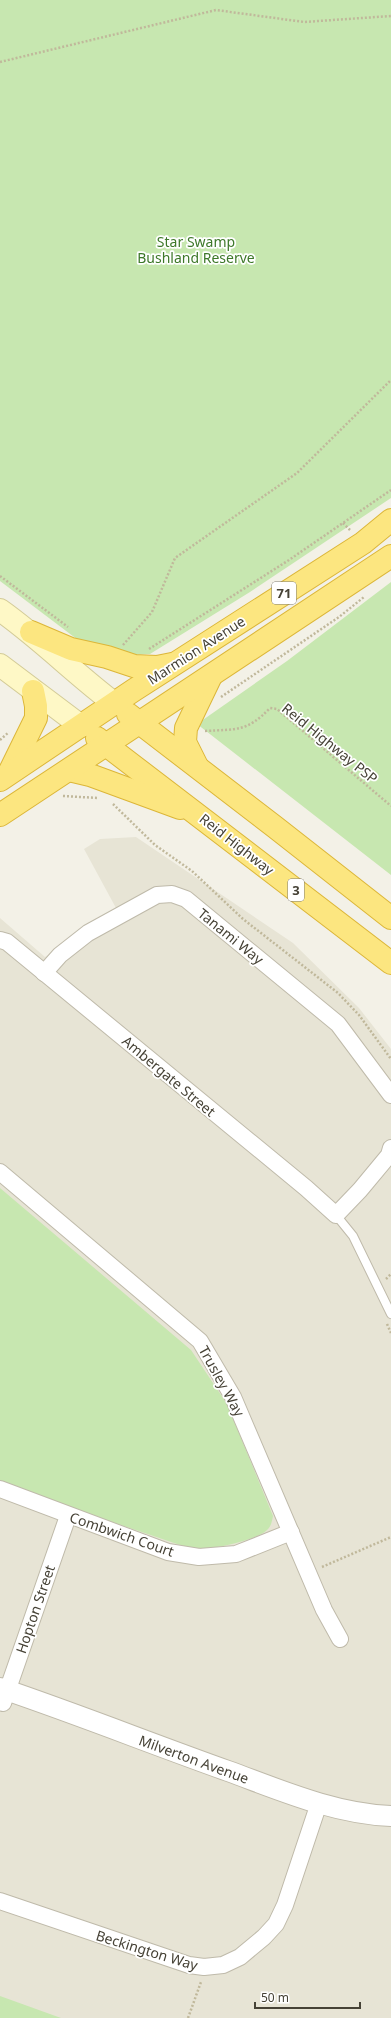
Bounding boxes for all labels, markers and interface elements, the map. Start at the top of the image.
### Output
park label: Star Swamp Bushland Reserve [137,232,255,267]
road number: 71 [272,582,296,604]
street label: Marmion Avenue [143,611,249,689]
street label: Reid Highway PSP [278,698,382,788]
street label: Reid Highway [196,809,279,880]
road number: 3 [288,879,304,901]
street label: Tanami Way [194,904,268,969]
street label: Ambergate Street [118,1031,220,1121]
street label: Trusley Way [195,1342,250,1420]
street label: Combwich Court [67,1507,177,1561]
street label: Hopton Street [11,1562,59,1656]
street label: Milverton Avenue [136,1730,252,1788]
street label: Beckington Way [94,1925,201,1975]
scale bar [255,1984,360,2010]
text: 50 m [261,1989,289,2006]

